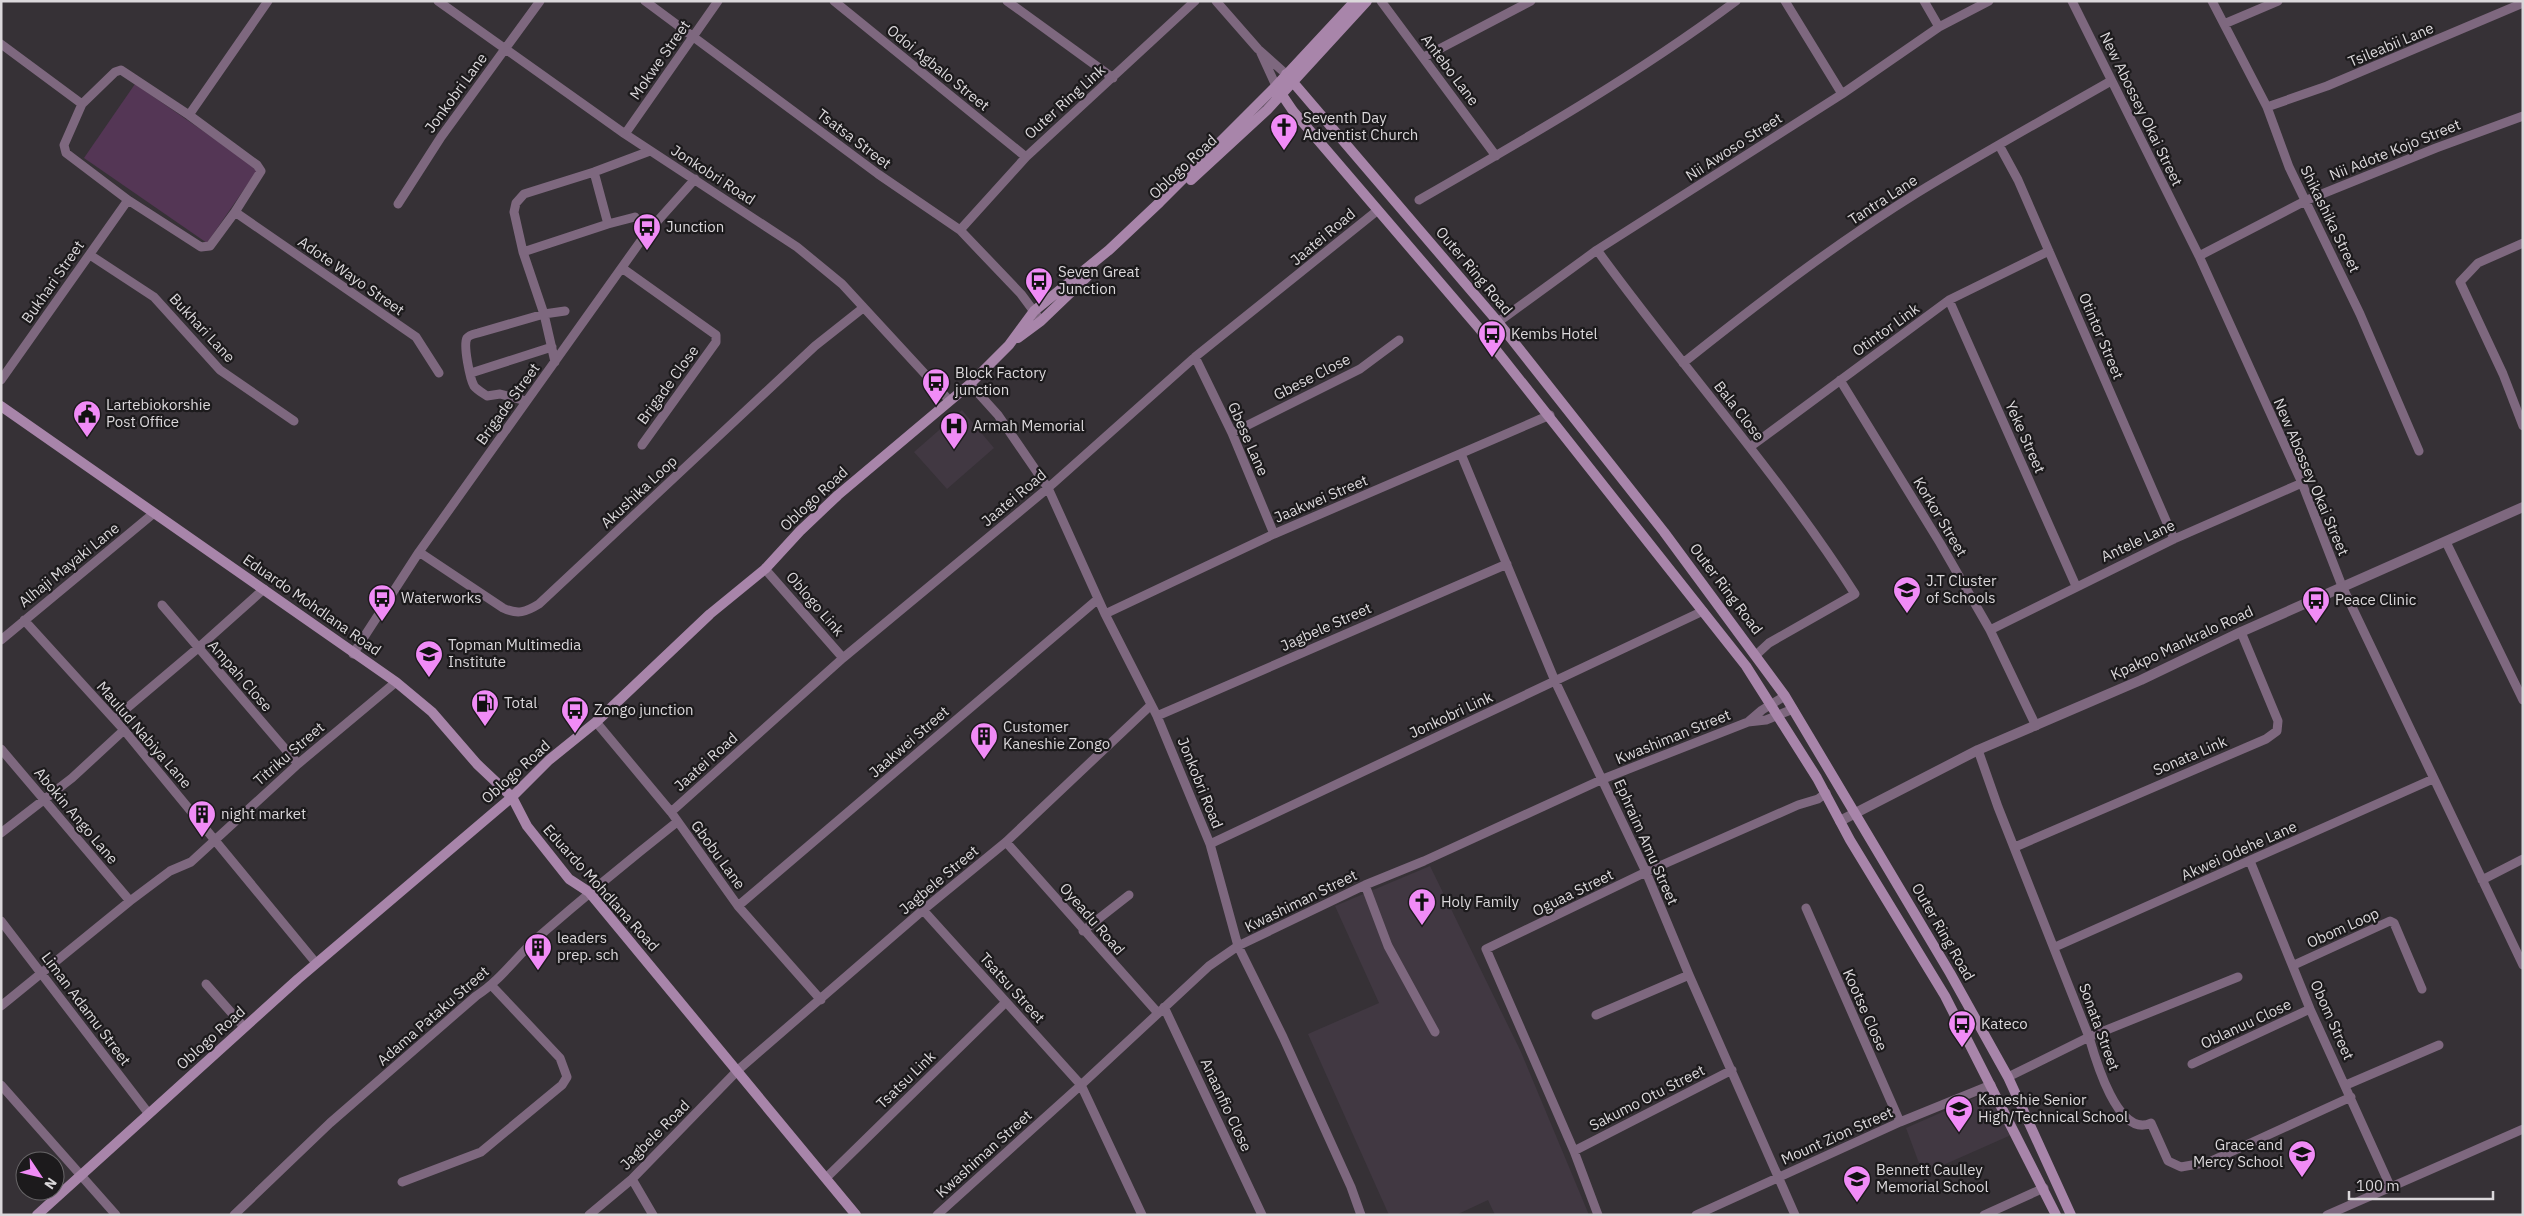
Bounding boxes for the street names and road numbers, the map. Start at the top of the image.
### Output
street label: Mokwe Street [625,16,694,103]
street label: Tsileabii Lane [2345,18,2436,71]
street label: Odoi Agbalo Street [883,20,993,115]
street label: New Abossey Okai Street [2096,29,2187,189]
street label: Antebo Lane [1417,30,1483,109]
street label: Jonkobri Lane [420,49,491,136]
street label: Outer Ring Link [1020,60,1109,143]
street label: Tsatsa Street [813,104,895,173]
street label: Nii Awoso Street [1682,108,1786,185]
street label: Nii Adote Kojo Street [2326,115,2463,185]
street label: Oblogo Road [1145,130,1221,203]
street label: Jonkobri Road [668,140,759,209]
street label: Shikashika Street [2296,162,2365,275]
street label: Tantra Lane [1845,170,1921,229]
street label: Jaatei Road [1286,204,1359,269]
street label: Outer Ring Road [1432,223,1517,319]
street label: Adote Wayo Street [295,232,408,319]
street label: Bukhari Street [17,237,88,327]
street label: Bukhari Lane [165,289,239,366]
street label: Otintor Street [2075,290,2128,382]
street label: Otintor Link [1848,299,1923,360]
street label: Brigade Close [633,342,703,428]
street label: Gbese Close [1270,349,1353,404]
street label: Brigade Street [472,359,544,448]
street label: Bala Close [1710,377,1769,444]
street label: New Abossey Okai Street [2270,395,2353,558]
street label: Yeke Street [2001,398,2050,476]
street label: Gbese Lane [1224,399,1273,479]
street label: Akushika Loop [596,451,681,532]
street label: Oblogo Road [776,462,852,535]
street label: Jaatei Road [977,465,1050,530]
street label: Jaakwei Street [1271,470,1370,527]
street label: Korkor Street [1909,474,1972,560]
street label: Antele Lane [2098,515,2178,566]
street label: Alhaji Mayaki Lane [14,518,123,611]
street label: Outer Ring Road [1686,539,1767,638]
street label: Eduardo Mohdlana Road [240,550,385,659]
street label: Oblogo Link [782,568,849,640]
street label: Jagbele Street [1277,598,1374,655]
street label: Kpakpo Mankralo Road [2107,601,2256,684]
street label: Ampah Close [204,636,277,715]
street label: Maulud Nabiya Lane [93,677,196,792]
street label: Jonkobri Link [1406,687,1496,742]
street label: Jaakwei Street [865,702,953,781]
street label: Kwashiman Street [1612,705,1733,768]
street label: Titriku Street [249,718,328,790]
street label: Jaatei Road [670,728,741,795]
street label: Sonata Link [2150,731,2230,780]
street label: Jonkobri Road [1174,734,1227,831]
street label: Oblogo Road [477,736,554,807]
street label: Abokin Ango Lane [30,763,122,868]
street label: Ephraim Amu Street [1610,776,1683,908]
street label: Gbobu Lane [687,817,750,893]
street label: Akwei Odehe Lane [2178,817,2300,885]
street label: Eduardo Mohdlana Road [539,820,663,955]
street label: Jagbele Street [895,841,982,918]
street label: Kwashiman Street [1241,865,1360,936]
street label: Oguaa Street [1529,865,1616,920]
street label: Oyeadu Road [1056,879,1129,959]
street label: Outer Ring Road [1908,880,1979,984]
street label: Obom Loop [2304,903,2382,952]
street label: Liman Adamu Street [38,948,135,1069]
street label: Tsatsu Street [976,948,1049,1027]
street label: Adama Pataku Street [373,962,493,1069]
street label: Kootse Close [1839,966,1892,1054]
street label: Obom Street [2306,977,2359,1063]
street label: Sonata Street [2075,981,2124,1073]
street label: Oblanuu Close [2197,994,2294,1053]
street label: Oblogo Road [172,1002,249,1073]
street label: Tsatsu Link [872,1047,939,1113]
street label: Anaanfio Close [1197,1055,1256,1154]
street label: Sakumo Otu Street [1586,1060,1708,1135]
street label: Jagbele Road [616,1096,693,1173]
street label: Mount Zion Street [1778,1102,1896,1169]
street label: Kwashiman Street [932,1106,1036,1202]

